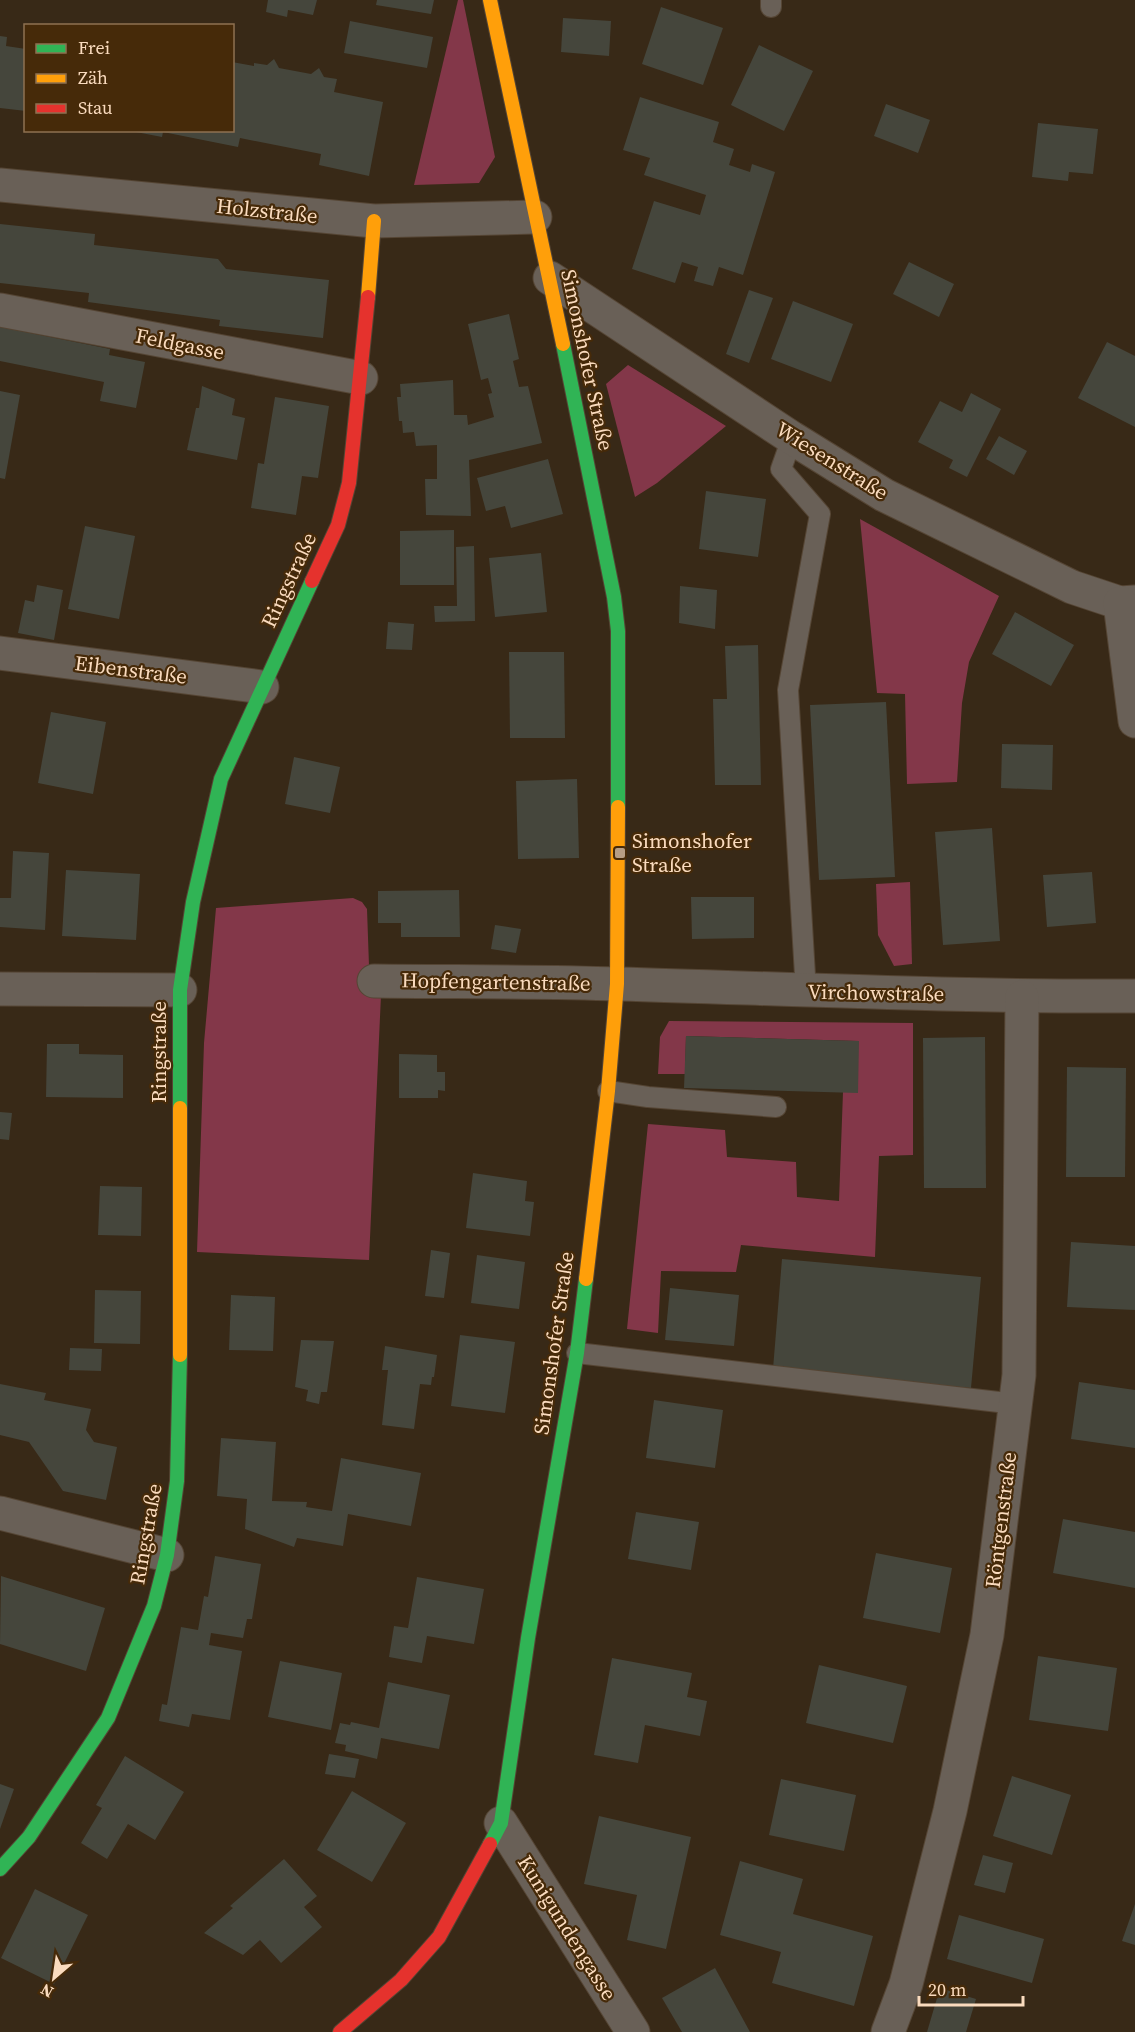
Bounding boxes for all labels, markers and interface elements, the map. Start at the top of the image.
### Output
legend [24,24,234,132]
text: Frei [78,35,110,60]
text: Zäh [78,65,108,90]
text: Stau [78,95,113,120]
street label: Holzstraße [215,191,319,230]
street label: Simonshofer Straße [554,267,621,453]
street label: Feldgasse [133,321,227,366]
street label: Wiesenstraße [770,414,894,507]
street label: Ringstraße [254,527,323,632]
street label: Eibenstraße [73,648,189,691]
place label: Simonshofer Straße [632,826,752,879]
marker: Simonshofer Straße [613,846,627,860]
street label: Hopfengartenstraße [401,965,591,998]
street label: Virchowstraße [807,977,945,1008]
street label: Ringstraße [144,1001,173,1103]
street label: Simonshofer Straße [526,1249,581,1436]
street label: Röntgenstraße [978,1450,1023,1590]
street label: Ringstraße [122,1481,169,1587]
street label: Kunigundengasse [511,1850,624,2006]
north arrow [24,1948,84,2008]
scale bar [919,1969,1022,2007]
text: 20 m [928,1977,966,2002]
text: N [36,1979,57,2004]

